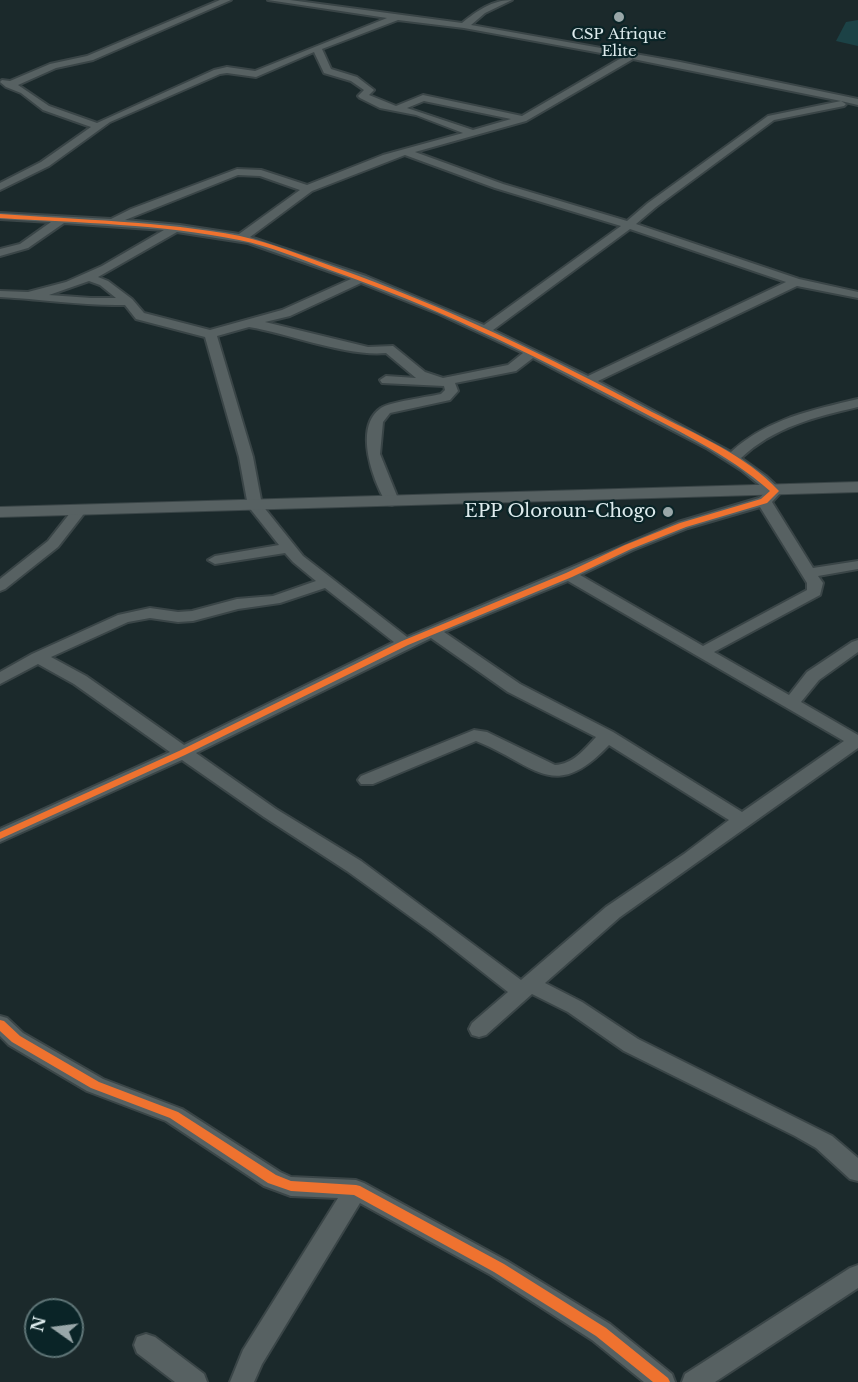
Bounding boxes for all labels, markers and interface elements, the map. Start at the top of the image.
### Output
marker: CSP Afrique Elite [612,10,626,24]
place label: CSP Afrique Elite [572,26,666,61]
place label: EPP Oloroun-Chogo [465,501,656,523]
marker: EPP Oloroun-Chogo [661,505,675,519]
north arrow [24,1298,84,1358]
text: N [27,1314,50,1334]

